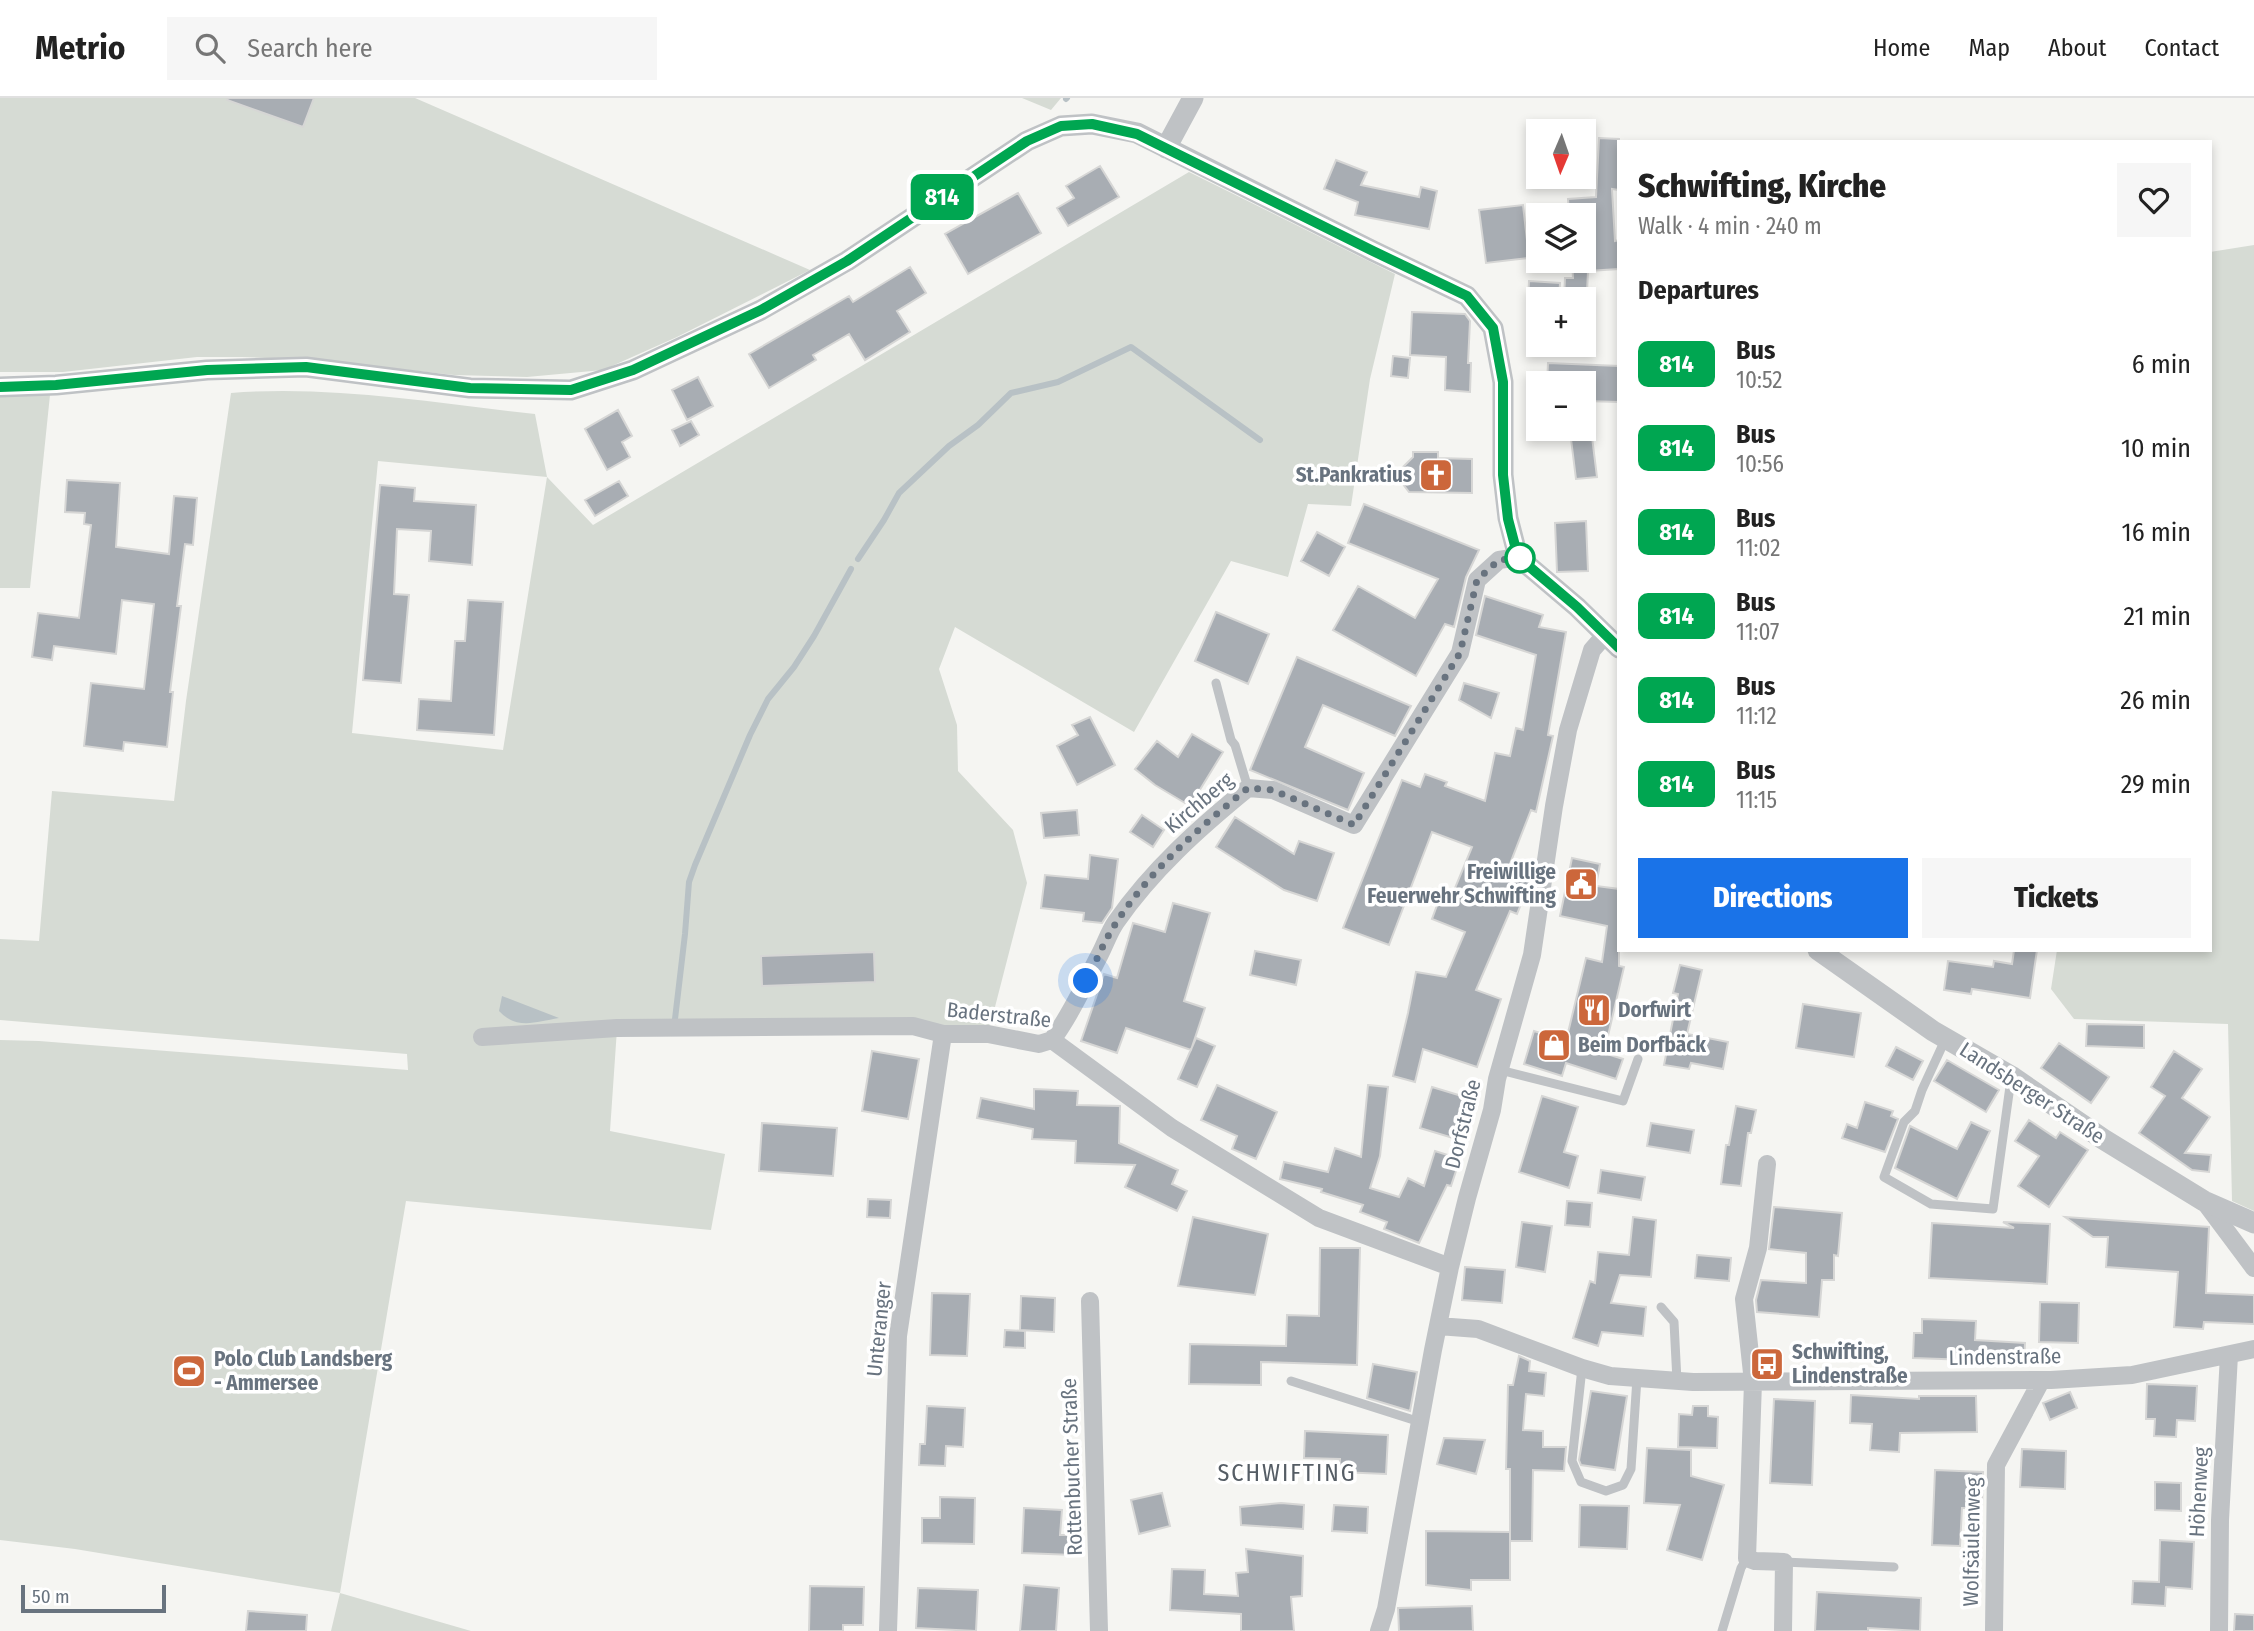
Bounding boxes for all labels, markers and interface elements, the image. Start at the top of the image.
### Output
search box [167,17,657,80]
text: Metrio [35,28,125,68]
icon: search [191,29,229,67]
text: Search here [247,33,373,64]
text: Home [1873,34,1930,62]
text: Map [1968,34,2010,62]
text: About [2048,34,2106,62]
text: Contact [2144,34,2219,62]
north arrow [1526,119,1596,189]
map controls [1526,119,1596,441]
button: heart [2117,163,2191,237]
text: Schwifting, Kirche [1638,166,1886,206]
line badge: 814 [902,174,982,220]
text: 814 [925,183,959,211]
button: layers [1526,203,1596,273]
text: Walk · 4 min · 240 m [1638,212,1822,240]
text: Departures [1638,275,1759,306]
button: + [1526,287,1596,357]
text: Bus [1736,335,1775,366]
text: 6 min [2132,349,2191,380]
text: 814 [1659,350,1694,378]
text: 10:52 [1736,366,1782,394]
button: − [1526,371,1596,441]
text: Bus [1736,419,1775,450]
text: 10 min [2121,433,2191,464]
text: 814 [1659,434,1694,462]
text: 10:56 [1736,450,1784,478]
church icon: St.Pankratius [1417,456,1455,494]
place label: St.Pankratius [1296,462,1412,488]
text: Bus [1736,503,1775,534]
text: 16 min [2122,517,2191,548]
text: 814 [1659,518,1694,546]
text: 11:02 [1736,534,1780,562]
unlabelled marker [1505,543,1535,573]
text: Bus [1736,587,1775,618]
text: 21 min [2124,601,2191,632]
text: 814 [1659,602,1694,630]
text: 11:07 [1736,618,1779,646]
text: Bus [1736,671,1775,702]
text: 26 min [2120,685,2191,716]
text: 814 [1659,686,1694,714]
text: 11:12 [1736,702,1777,730]
text: Bus [1736,755,1775,786]
street label: Kirchberg [1159,767,1239,839]
text: 29 min [2121,769,2191,800]
text: 814 [1659,770,1694,798]
text: 11:15 [1736,786,1777,814]
button: Directions [1638,858,1908,938]
button: Tickets [1922,858,2191,938]
place label: Freiwillige Feuerwehr Schwifting [1367,859,1557,909]
public building icon: Freiwillige Feuerwehr Schwifting [1562,865,1600,903]
your location [1068,963,1103,998]
restaurant icon: Dorfwirt [1575,991,1613,1029]
street label: Baderstraße [945,997,1053,1033]
place label: Dorfwirt [1618,997,1692,1023]
shop icon: Beim Dorfbäck [1535,1026,1573,1064]
place label: Beim Dorfbäck [1578,1032,1706,1058]
street label: Landsberger Straße [1955,1037,2109,1149]
street label: Dorfstraße [1439,1077,1487,1171]
street label: Unteranger [861,1279,897,1378]
place label: Schwifting, Lindenstraße [1792,1339,1908,1389]
street label: Lindenstraße [1948,1343,2062,1371]
bus stop icon: Schwifting, Lindenstraße [1748,1345,1786,1383]
place label: Polo Club Landsberg - Ammersee [214,1346,393,1396]
sports icon: Polo Club Landsberg - Ammersee [170,1352,208,1390]
street label: Rottenbucher Straße [1056,1378,1088,1556]
street label: Höhenweg [2184,1446,2214,1538]
district label: SCHWIFTING [1217,1459,1357,1487]
street label: Wolfsäulenweg [1958,1477,1986,1607]
scale bar [21,1582,166,1614]
text: 50 m [32,1585,70,1608]

